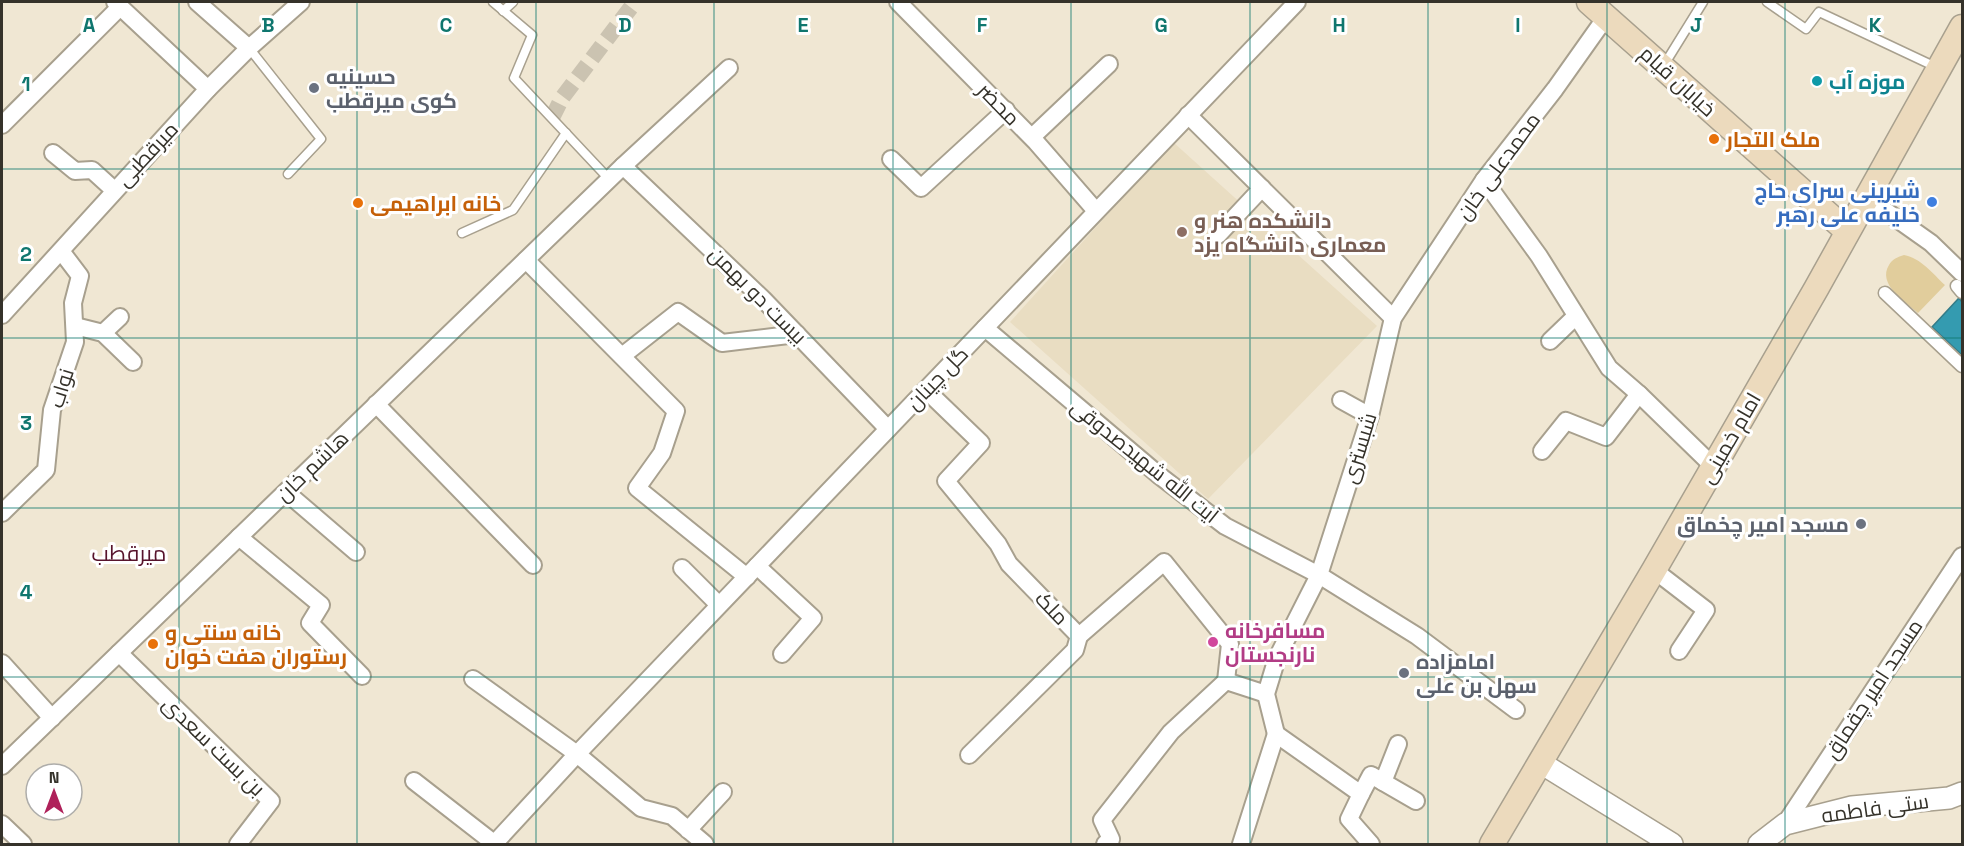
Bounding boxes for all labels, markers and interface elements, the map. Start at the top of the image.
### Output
text: A [83,12,96,38]
text: B [261,12,275,38]
text: C [440,12,453,38]
text: D [618,12,632,38]
text: E [797,12,809,38]
text: F [977,12,988,38]
text: G [1154,12,1168,38]
text: H [1332,12,1346,38]
text: I [1515,12,1521,38]
text: J [1690,12,1702,38]
text: K [1869,12,1882,38]
street label: خیابان قیام [1634,40,1722,123]
place label: حسینیه کوی میرقطب [326,63,457,114]
place label: موزه آب [1829,68,1905,95]
text: 1 [21,71,31,97]
marker: موزه آب [1810,74,1824,88]
street label: محضر [971,76,1026,131]
marker: حسینیه کوی میرقطب [307,81,321,95]
street label: محمدعلی خان [1450,107,1546,225]
street label: میرقطبی [110,116,184,192]
place label: ملک التجار [1725,126,1821,153]
marker: ملک التجار [1707,132,1721,146]
place label: شیرینی سرای حاج خلیفه علی رهبر [1754,177,1920,228]
place label: خانه ابراهیمی [370,190,501,217]
marker: شیرینی سرای حاج خلیفه علی رهبر [1925,195,1939,209]
marker: خانه ابراهیمی [351,196,365,210]
place label: دانشکده هنر و معماری دانشگاه یزد [1194,207,1386,258]
marker: دانشکده هنر و معماری دانشگاه یزد [1175,225,1189,239]
street label: بیست دو بهمن [703,240,813,350]
text: 2 [20,241,32,267]
street label: گل چینان [900,340,975,416]
street label: نواب [42,365,80,411]
street label: امام خمینی [1693,388,1768,489]
street label: آیت الله شهیدصدوقی [1066,393,1225,529]
street label: شبستری [1335,409,1383,487]
text: 3 [20,410,32,436]
street label: هاشم خان [270,425,355,508]
place label: مسجد امیر چخماق [1677,511,1849,540]
marker: مسجد امیر چخماق [1854,517,1868,531]
district label: میرقطب [92,539,167,567]
text: 4 [20,579,33,605]
street label: ملک [1029,585,1075,631]
street label: مسجد امیر چقماق [1818,614,1929,765]
place label: مسافرخانه نارنجستان [1225,617,1325,668]
place label: خانه سنتی و رستوران هفت خوان [165,619,347,670]
marker: مسافرخانه نارنجستان [1206,635,1220,649]
marker: خانه سنتی و رستوران هفت خوان [146,637,160,651]
place label: امامزاده سهل بن علی [1416,648,1537,699]
marker: امامزاده سهل بن علی [1397,666,1411,680]
street label: بن بست سعدی [157,690,271,802]
north arrow [24,762,84,822]
text: N [49,767,59,788]
street label: ستی فاطمه [1819,787,1931,829]

